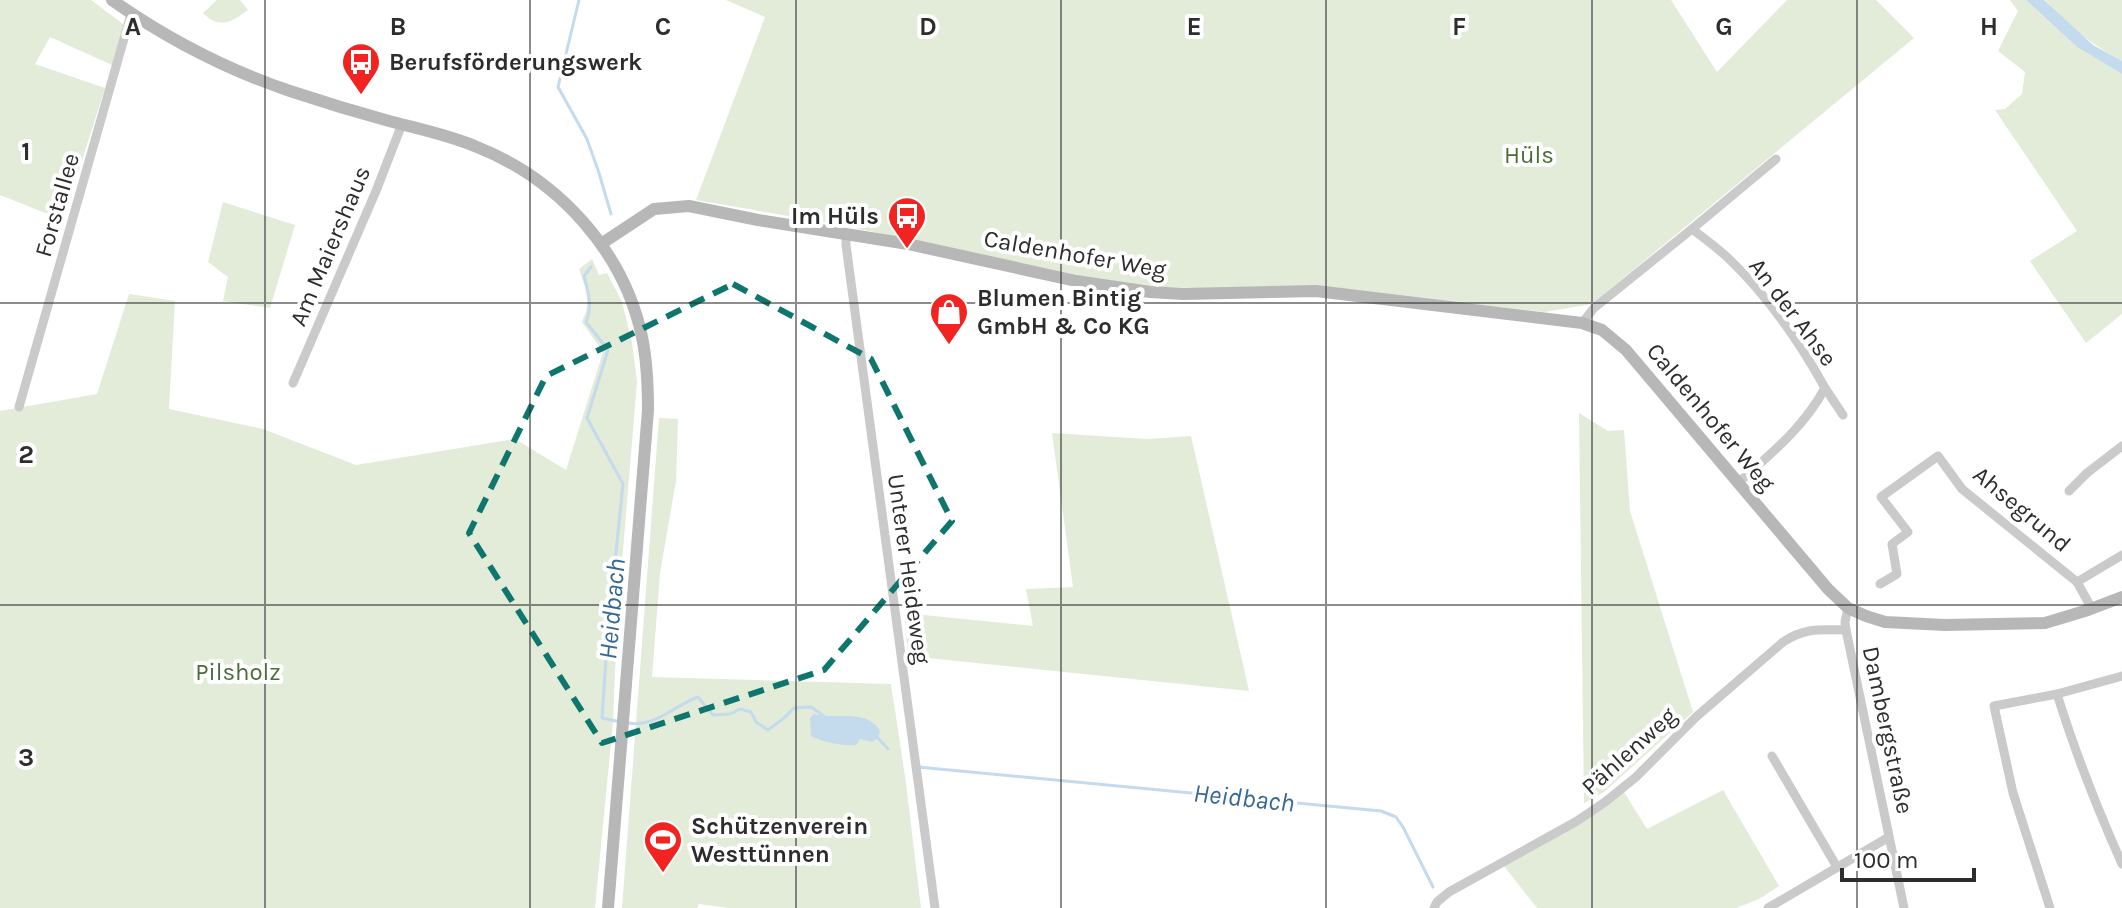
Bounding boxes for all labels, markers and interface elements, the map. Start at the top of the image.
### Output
text: A [125,11,141,42]
text: B [390,11,406,42]
text: C [655,11,671,42]
text: D [919,11,937,42]
text: E [1186,11,1202,42]
text: F [1452,11,1466,42]
text: G [1715,11,1733,42]
text: H [1980,11,1998,42]
bus stop icon: Berufsförderungswerk [340,41,382,96]
place label: Berufsförderungswerk [389,48,642,76]
text: 1 [21,136,31,167]
park label: Hüls [1504,141,1554,169]
street label: Forstallee [29,150,85,260]
street label: Am Maiershaus [284,162,376,330]
bus stop icon: Im Hüls [886,195,928,250]
place label: Im Hüls [791,202,879,230]
street label: Caldenhofer Weg [982,224,1169,284]
street label: An der Ahse [1743,252,1843,372]
place label: Blumen Bintig GmbH & Co KG [977,284,1150,340]
shop icon: Blumen Bintig GmbH & Co KG [928,291,970,346]
street label: Caldenhofer Weg [1641,337,1781,497]
text: 2 [18,439,34,470]
street label: Ahsegrund [1968,460,2076,558]
street label: Unterer Heideweg [882,472,936,667]
water label: Heidbach [592,557,632,661]
street label: Dambergstraße [1857,644,1919,816]
park label: Pilsholz [195,658,281,686]
street label: Pählenweg [1576,701,1682,801]
text: 3 [18,742,34,773]
water label: Heidbach [1192,777,1296,819]
place label: Schützenverein Westtünnen [691,812,868,868]
sports icon: Schützenverein Westtünnen [642,819,684,874]
scale bar [1842,832,1974,882]
text: 100 m [1854,846,1919,874]

